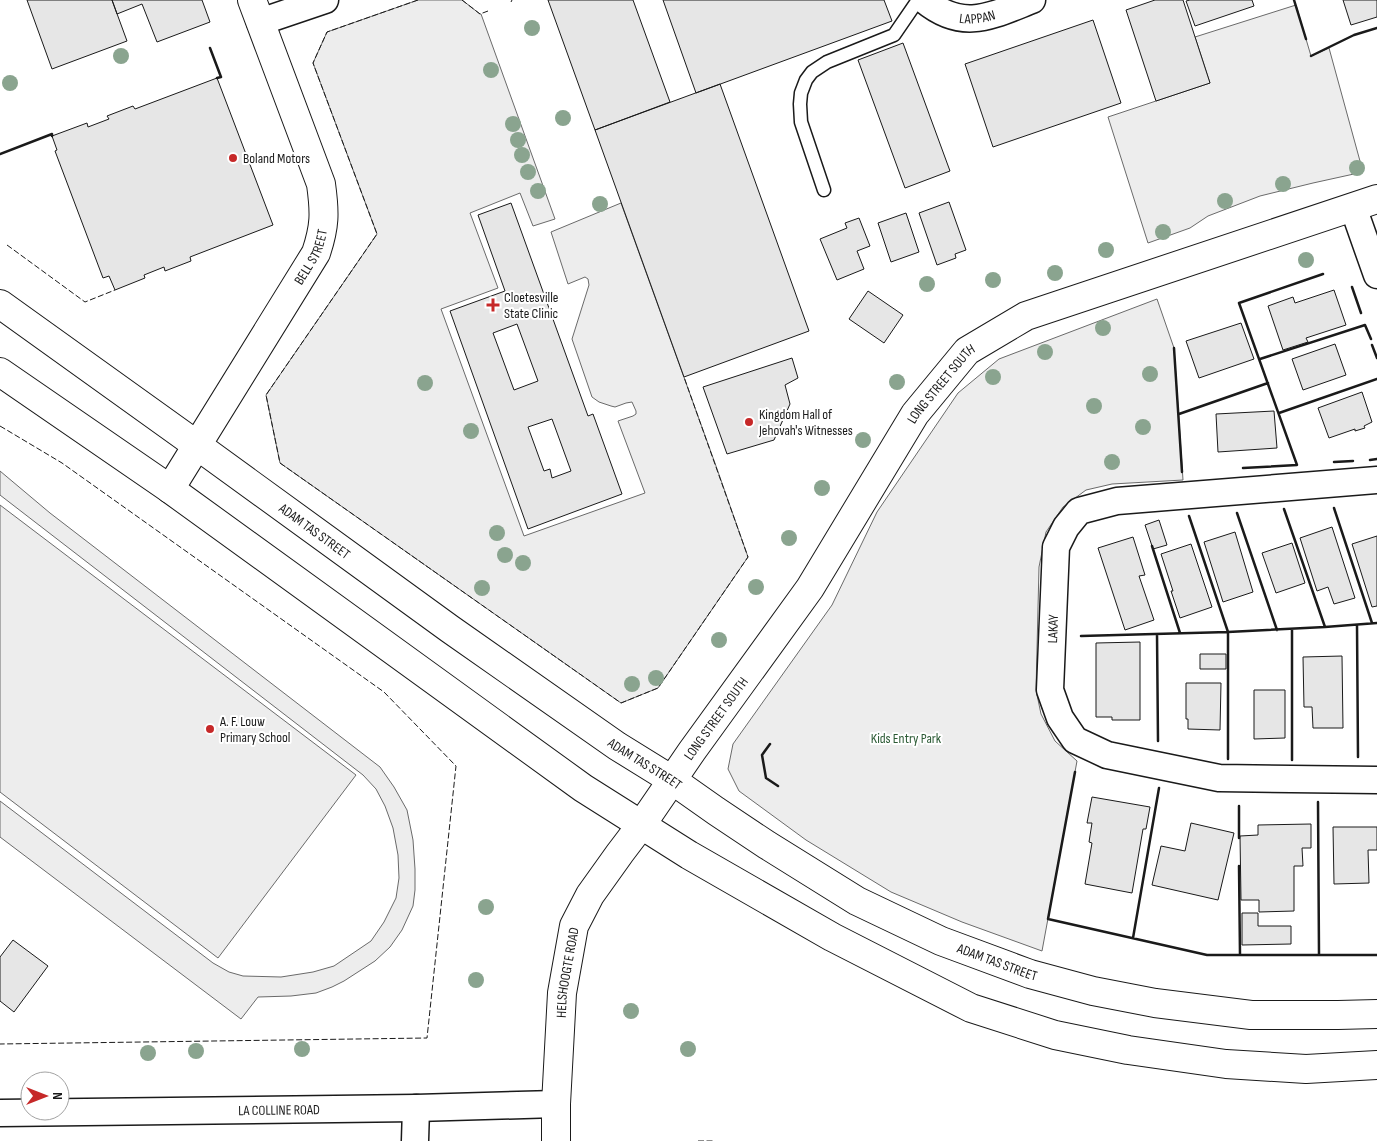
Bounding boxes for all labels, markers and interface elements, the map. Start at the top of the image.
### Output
street label: LAPPAN [958,6,997,27]
place label: Boland Motors [243,150,310,167]
marker: Boland Motors [227,152,239,164]
street label: BELL STREET [290,227,331,288]
place label: Cloetesville State Clinic [504,289,558,322]
marker: Cloetesville State Clinic [486,298,500,312]
street label: LONG STREET SOUTH [903,340,978,426]
place label: Kingdom Hall of Jehovah's Witnesses [758,406,853,439]
marker: Kingdom Hall of Jehovah's Witnesses [743,416,755,428]
street label: ADAM TAS STREET [275,499,354,563]
street label: LAKAY [1044,614,1062,644]
street label: LONG STREET SOUTH [680,673,751,763]
place label: A. F. Louw Primary School [219,713,290,746]
marker: A. F. Louw Primary School [204,723,216,735]
park label: Kids Entry Park [871,730,942,747]
street label: ADAM TAS STREET [604,733,686,793]
street label: HELSHOOGTE ROAD [552,926,582,1018]
street label: ADAM TAS STREET [954,939,1040,984]
north arrow [20,1071,70,1121]
text: N [49,1092,66,1100]
street label: LA COLLINE ROAD [238,1101,320,1119]

